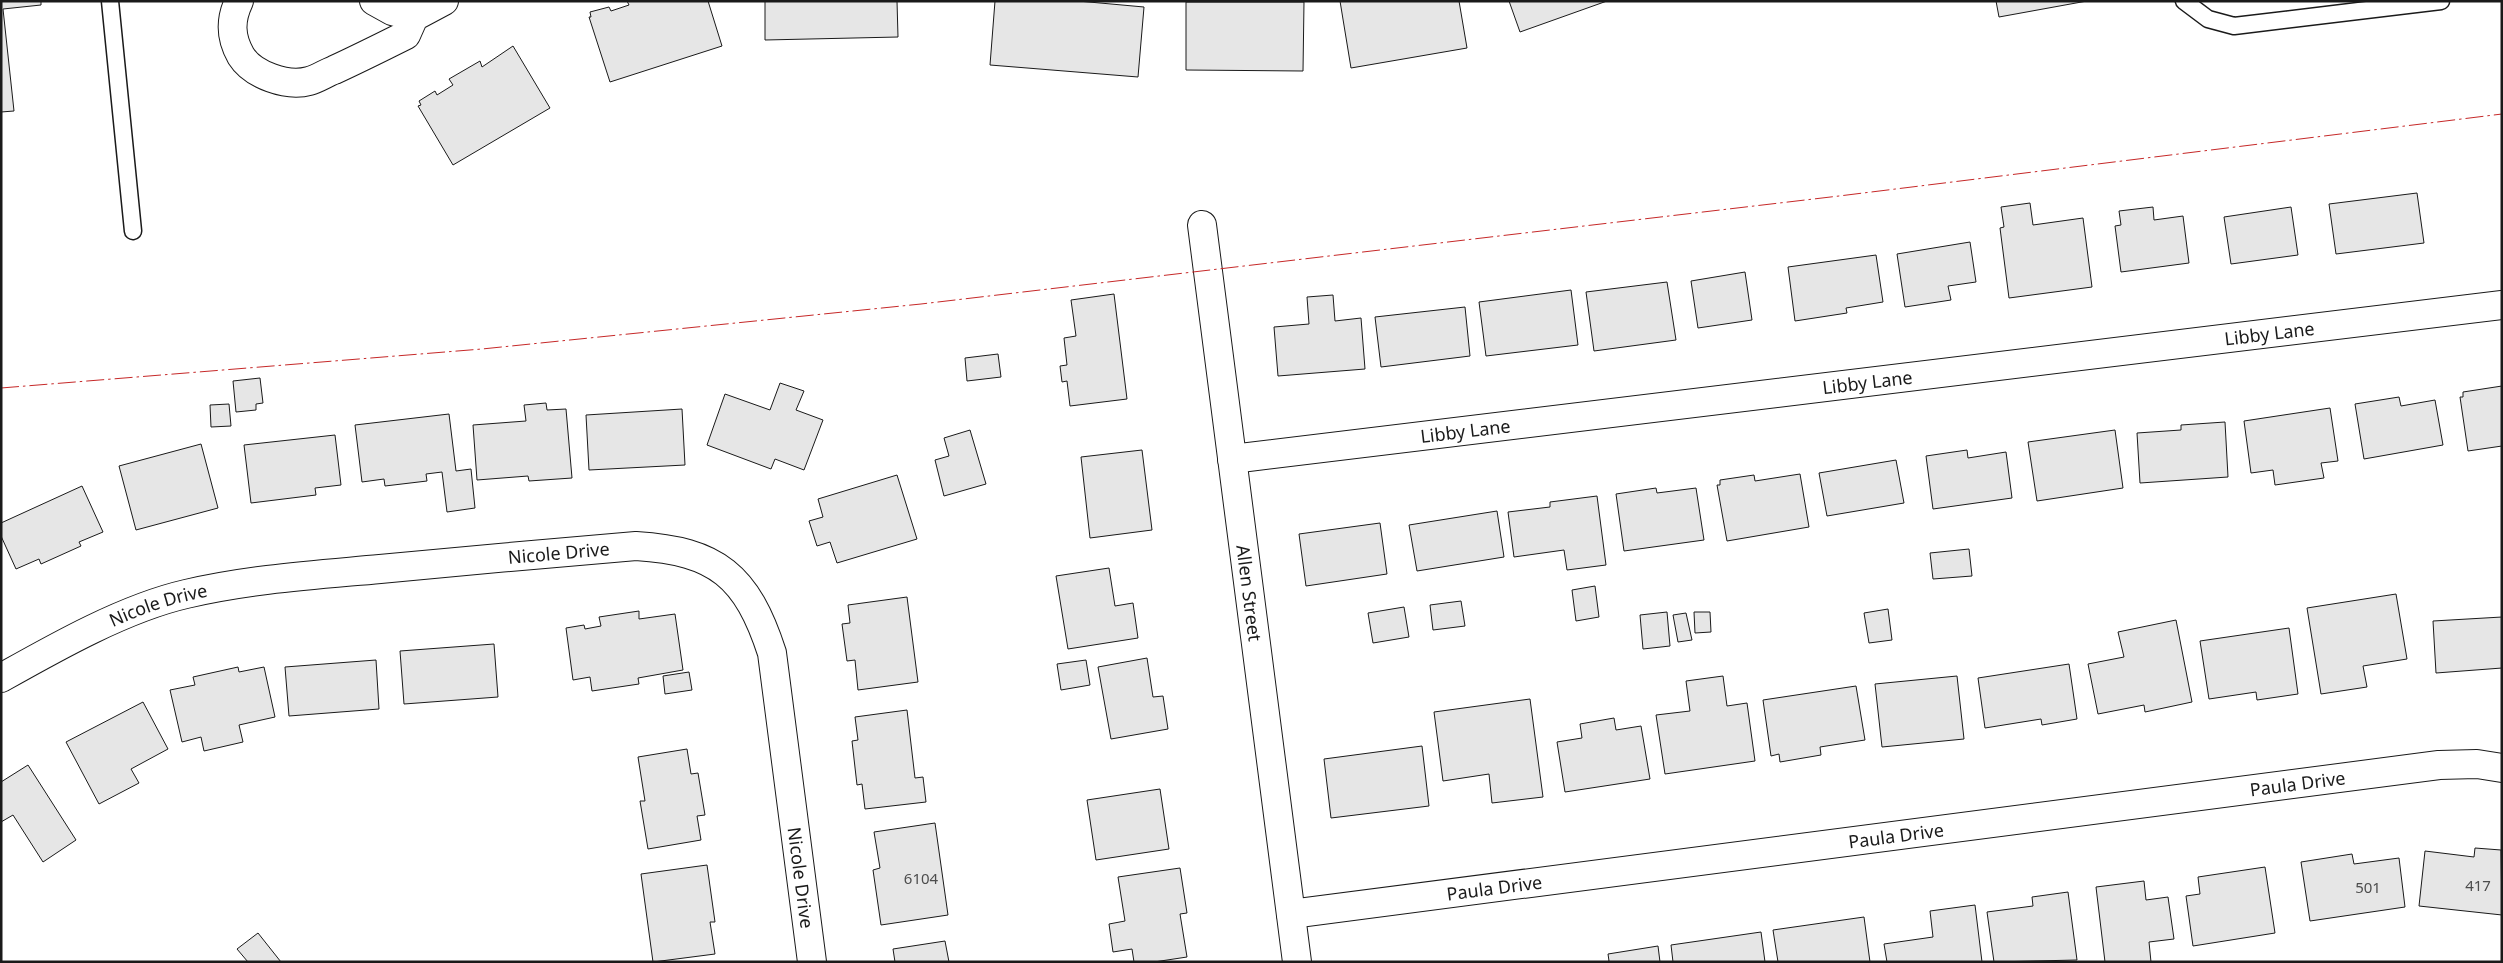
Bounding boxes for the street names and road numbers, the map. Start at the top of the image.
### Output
street label: Libby Lane [2223,316,2316,351]
street label: Libby Lane [1821,365,1914,399]
street label: Libby Lane [1419,413,1512,448]
street label: Nicole Drive [507,536,611,569]
street label: Allen Street [1231,543,1268,643]
street label: Nicole Drive [105,578,209,632]
street label: Paula Drive [2248,765,2347,801]
street label: Paula Drive [1847,817,1945,854]
street label: Nicole Drive [783,826,820,930]
street label: Paula Drive [1445,870,1544,906]

